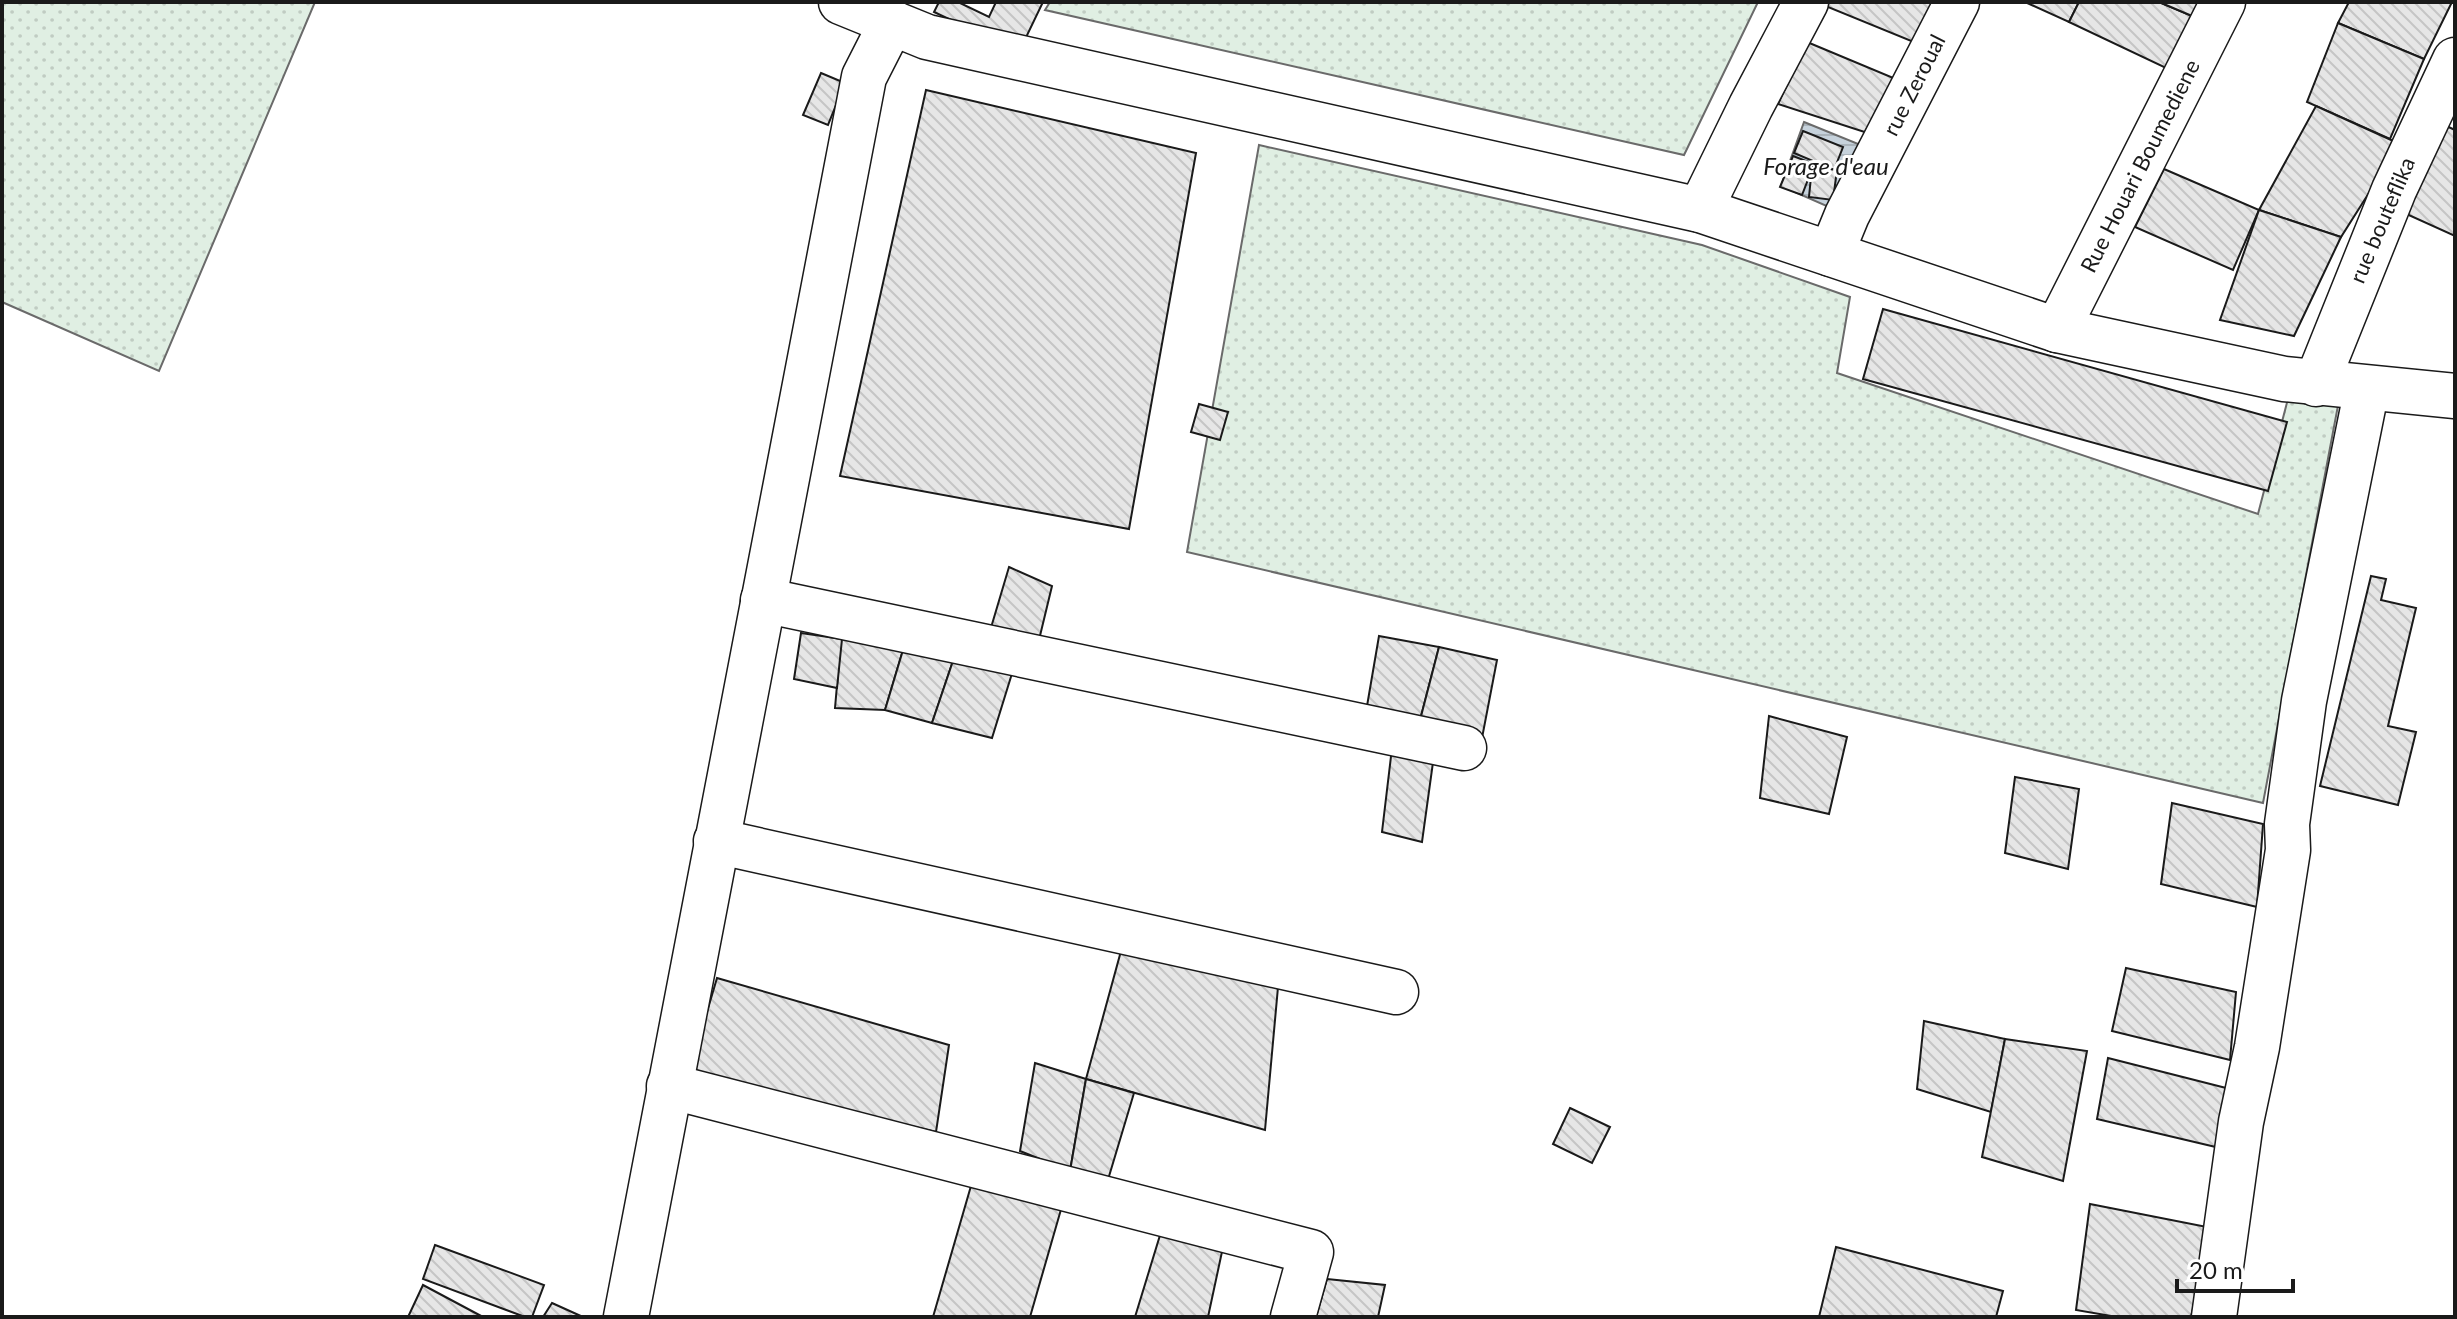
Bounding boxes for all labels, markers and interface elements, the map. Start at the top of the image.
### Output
street label: rue Zeroual [1876,30,1951,140]
street label: Rue Houari Boumediene [2074,55,2205,277]
water label: Forage d'eau [1763,151,1889,180]
street label: rue bouteflika [2343,153,2420,287]
scale bar [2177,1243,2293,1293]
text: 20 m [2189,1255,2243,1284]

